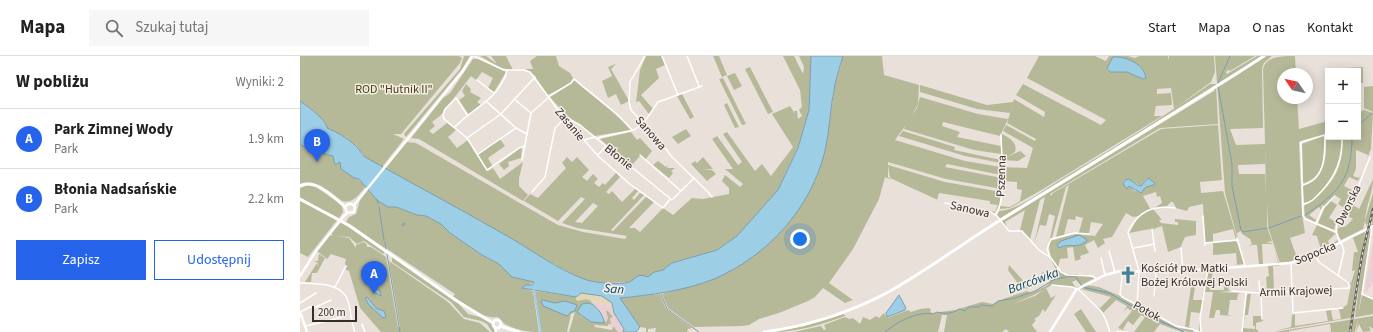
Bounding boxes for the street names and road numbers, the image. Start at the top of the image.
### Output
street label: Zasanie [551,104,589,145]
street label: Sanowa [631,113,670,154]
street label: Błonie [601,141,637,174]
street label: Pszenna [992,155,1011,197]
street label: Dworska [1331,182,1366,228]
street label: Sanowa [948,197,991,222]
street label: Sopocka [1292,237,1339,269]
street label: Armii Krajowej [1259,282,1333,301]
street label: Potok [1130,297,1164,326]

